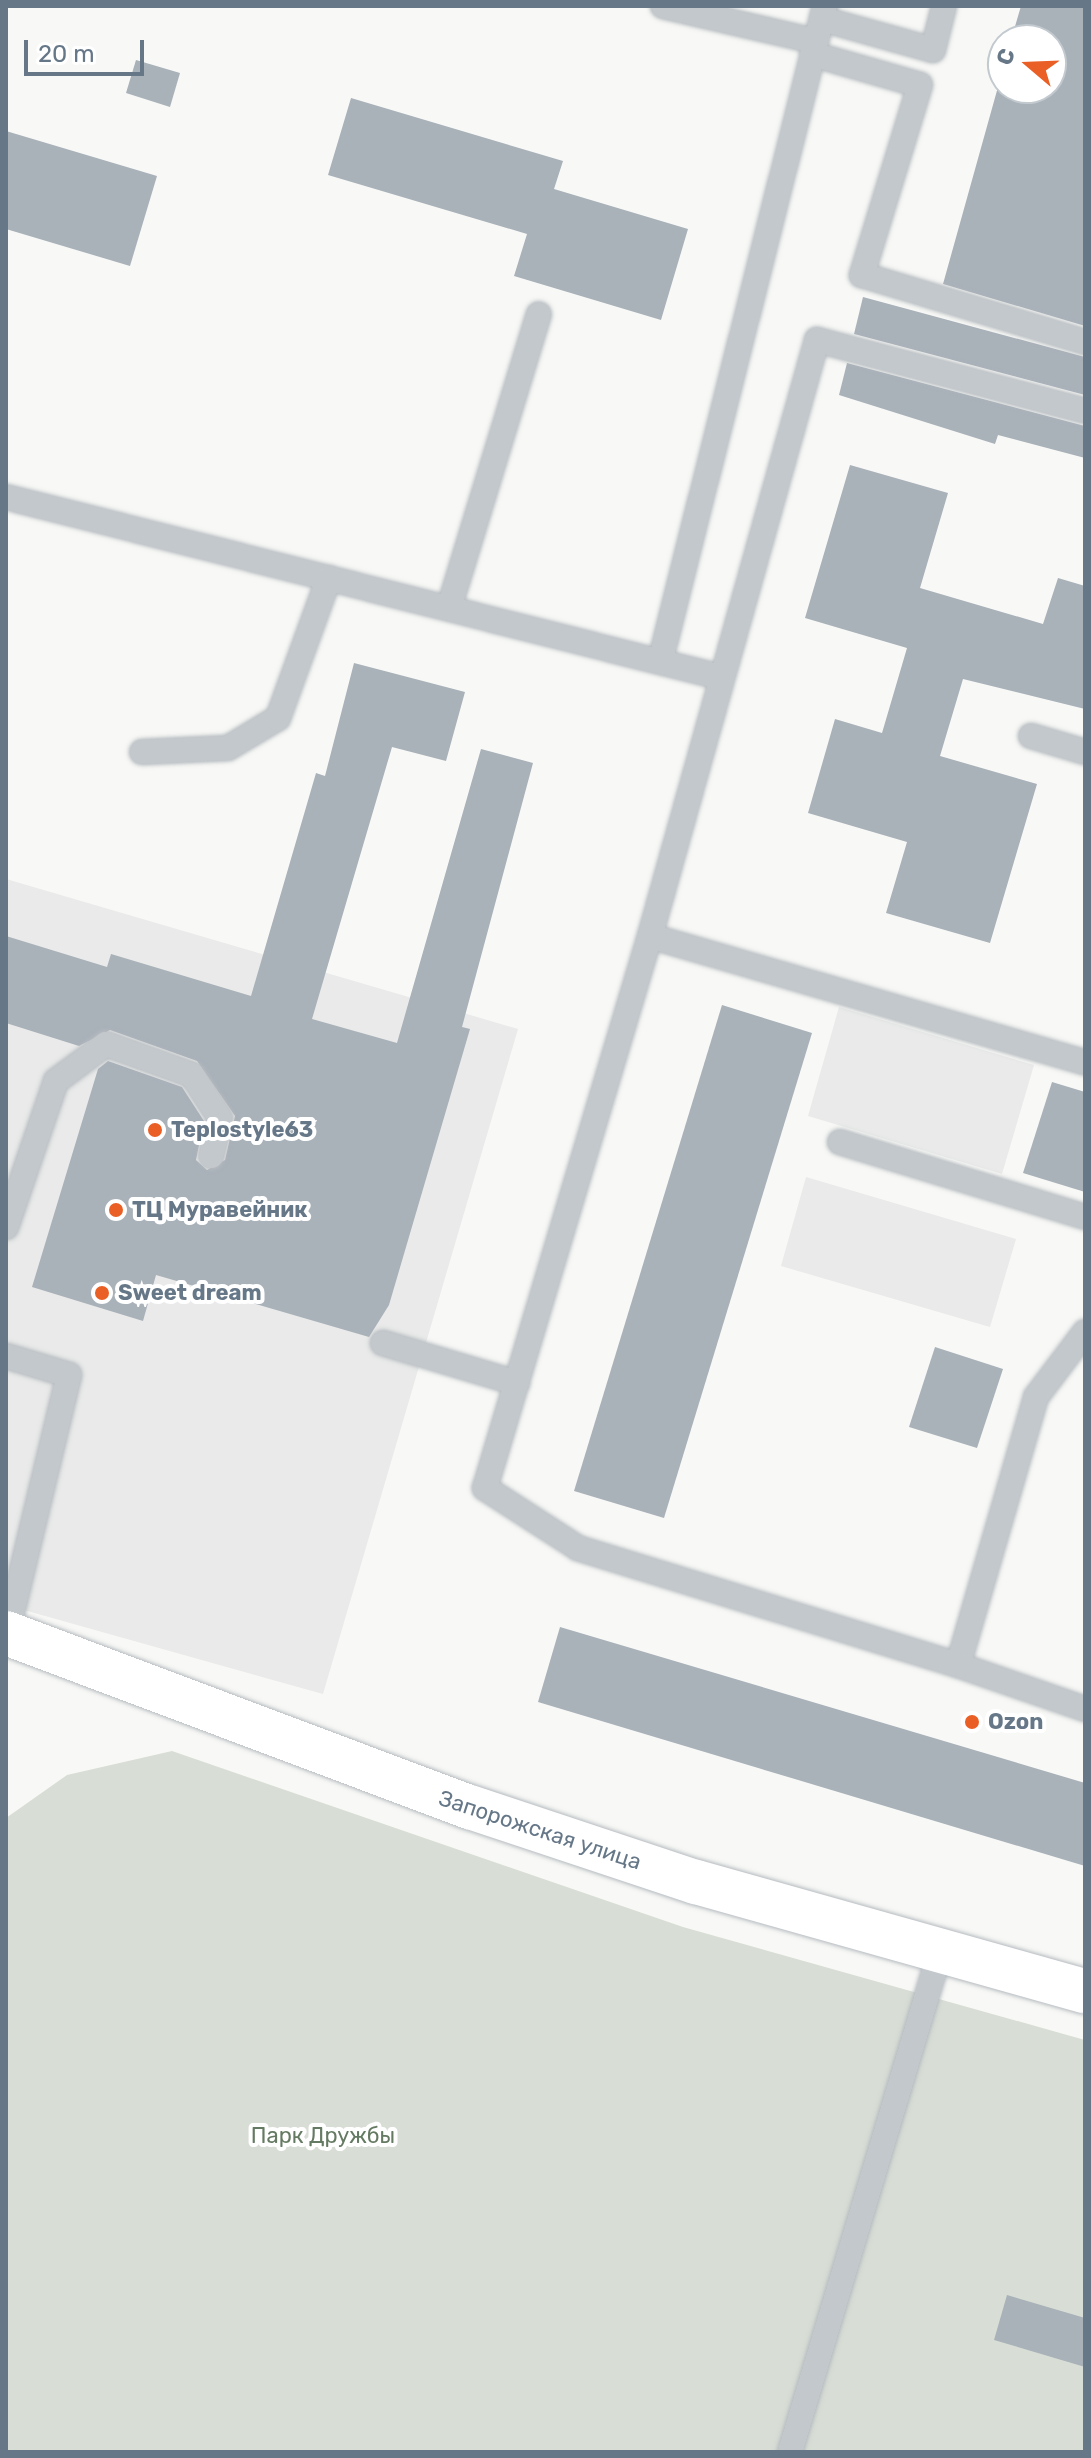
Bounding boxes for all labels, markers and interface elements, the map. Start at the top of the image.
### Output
scale bar [28,24,148,74]
north arrow [987,24,1067,104]
text: 20 m [38,40,95,68]
text: С [990,45,1021,68]
place label: Teplostyle63 [171,1117,313,1143]
marker: Teplostyle63 [146,1121,164,1139]
place label: ТЦ Муравейник [132,1197,308,1223]
marker: ТЦ Муравейник [107,1201,125,1219]
place label: Sweet dream [118,1280,262,1306]
marker: Sweet dream [93,1284,111,1302]
place label: Ozon [988,1709,1043,1735]
marker: Ozon [963,1713,981,1731]
street label: Запорожская улица [435,1785,645,1875]
park label: Парк Дружбы [251,2123,395,2149]

